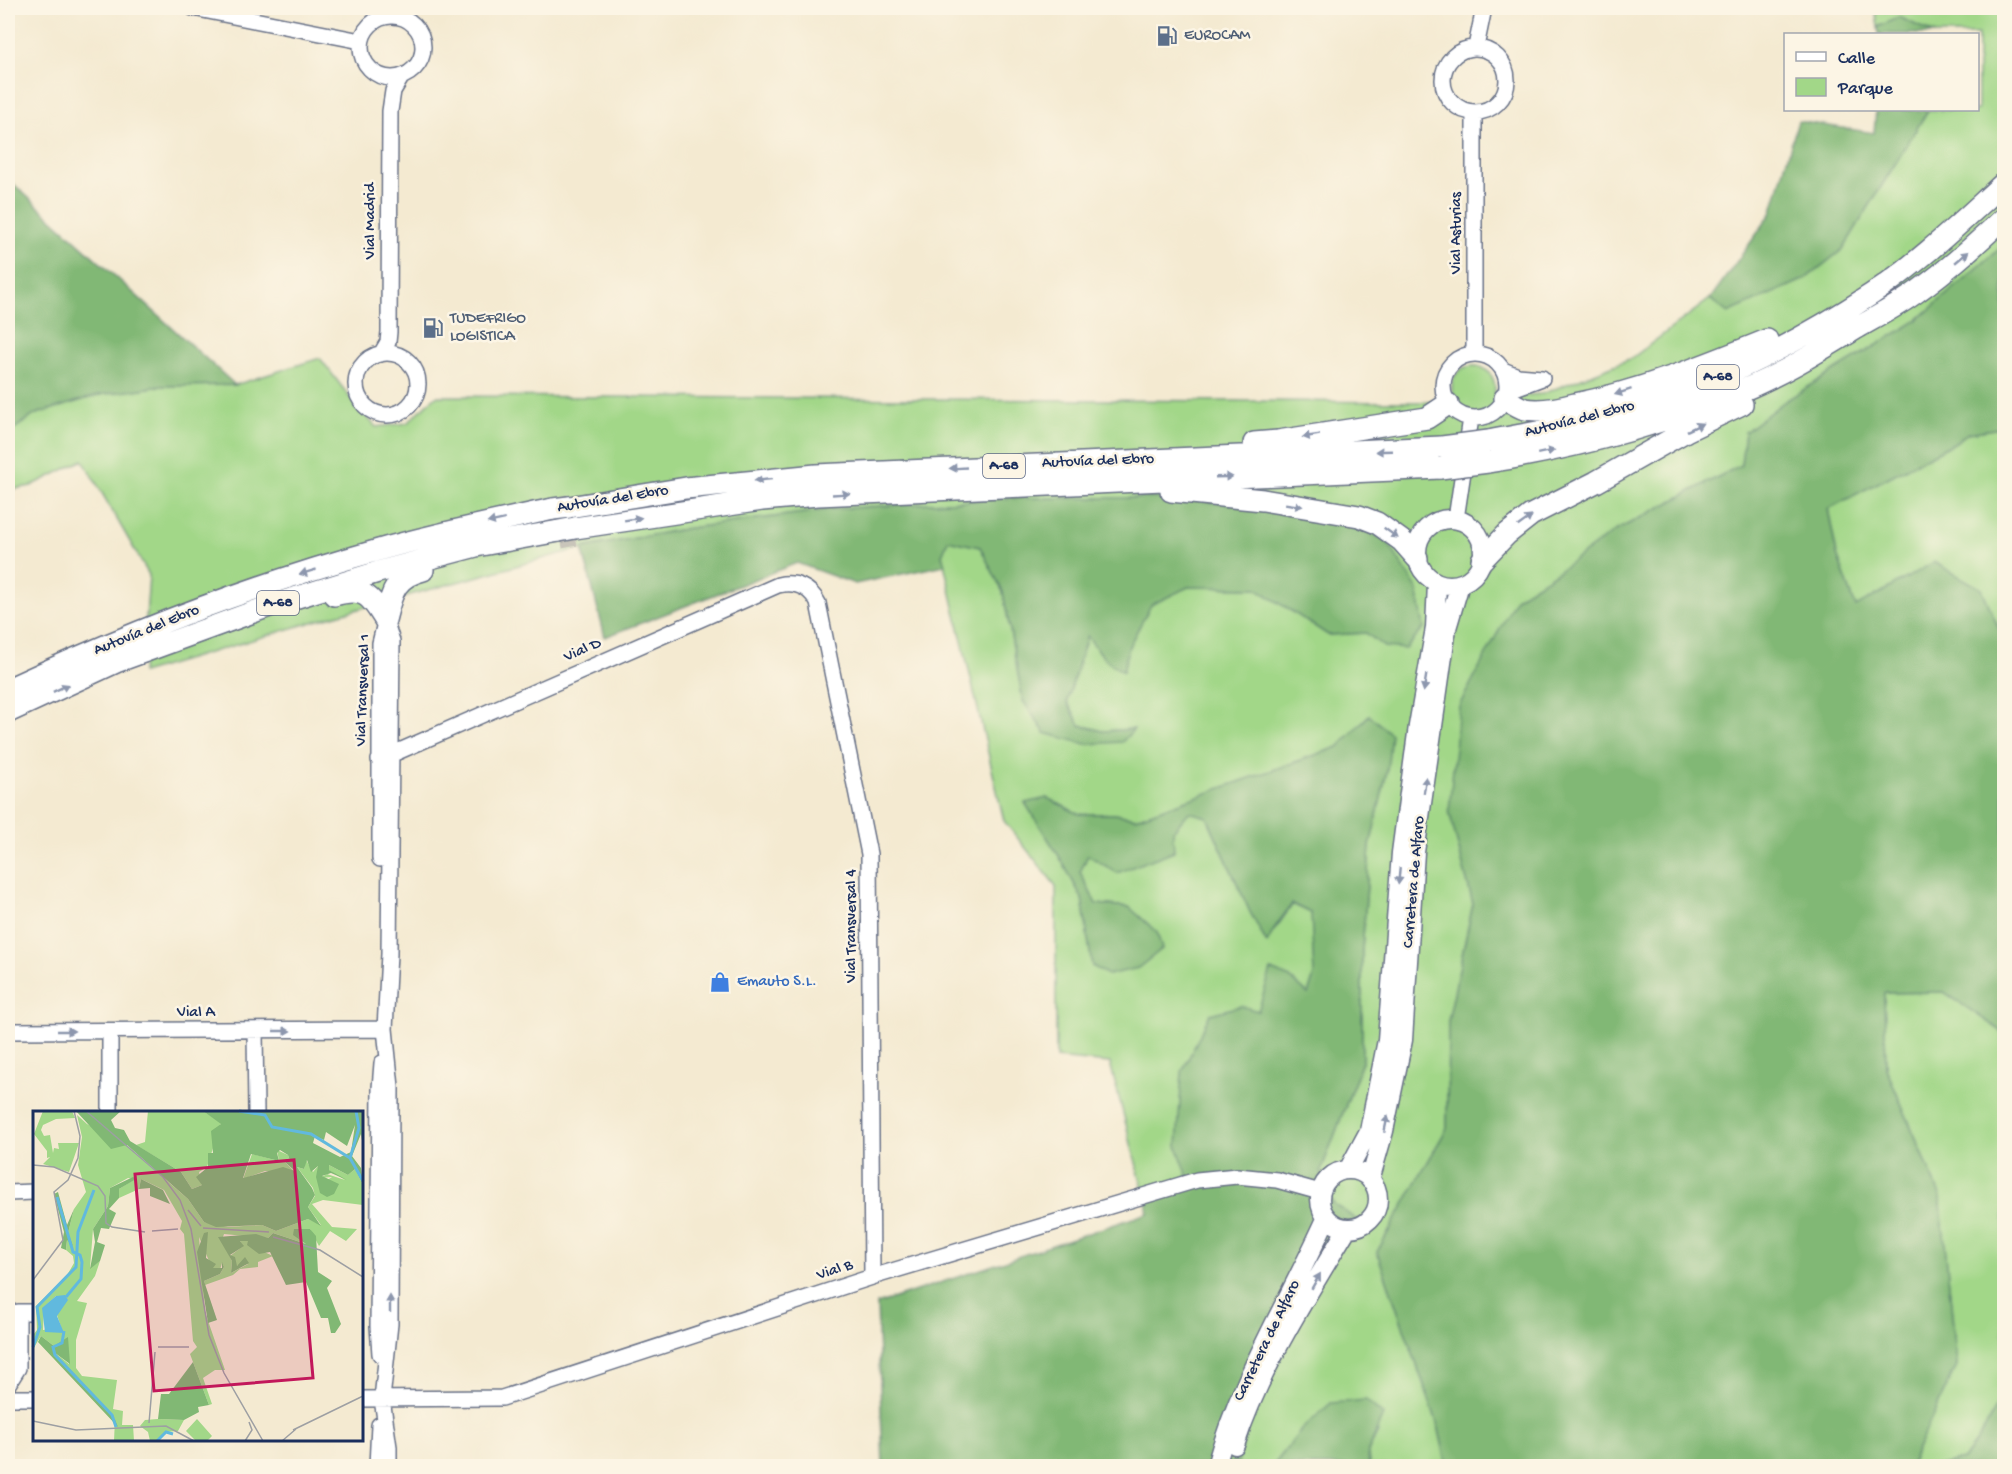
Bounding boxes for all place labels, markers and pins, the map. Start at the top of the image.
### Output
fuel station icon: EUROCAM [1155,24,1179,48]
place label: EUROCAM [1184,27,1251,46]
place label: TUDEFRIGO LOGISTICA [449,310,526,347]
fuel station icon: TUDEFRIGO LOGISTICA [421,316,445,340]
shop icon: Emauto S.L. [708,970,732,994]
place label: Emauto S.L. [737,973,817,992]

